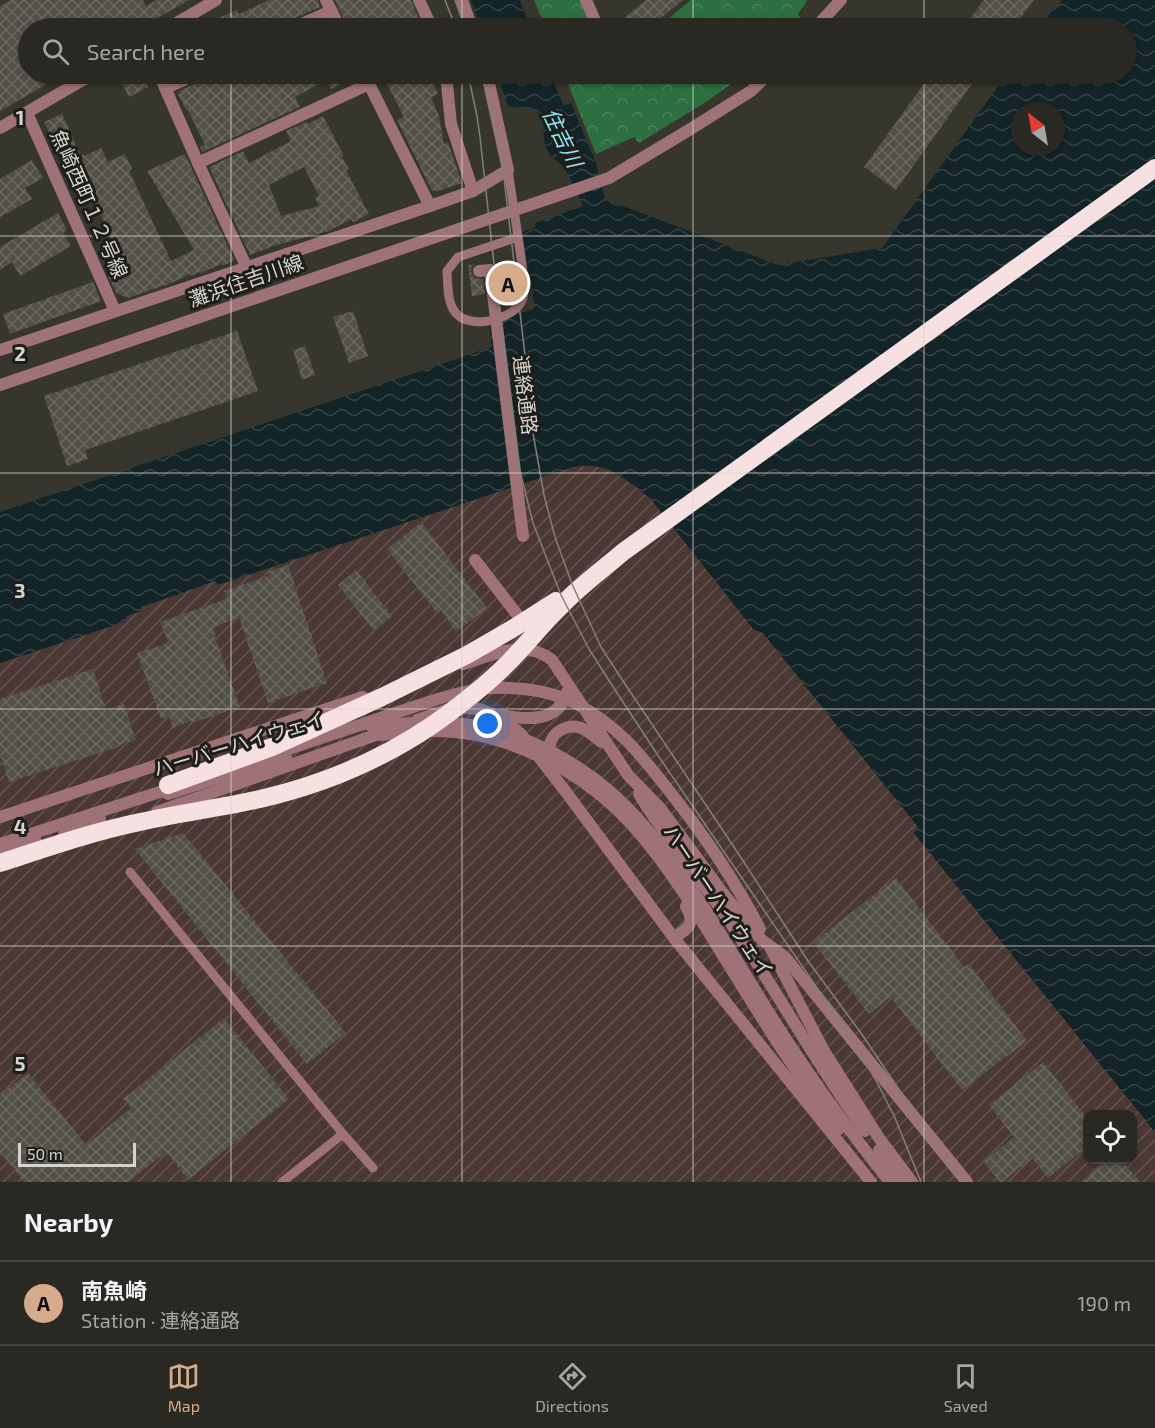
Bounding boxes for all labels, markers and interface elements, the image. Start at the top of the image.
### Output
search box [18,18,1137,84]
icon: search [39,35,72,68]
text: Search here [87,38,205,64]
north arrow [1011,102,1065,156]
water label: 住吉川 [538,104,589,173]
text: 1 [16,105,24,129]
street label: 魚崎西町１２号線 [46,126,133,282]
street label: 灘浜住吉川線 [185,249,306,311]
pin: A [488,260,528,306]
text: 2 [14,341,26,365]
street label: 連絡通路 [509,354,543,436]
text: 3 [14,578,26,602]
street label: ハーバーハイウェイ [150,705,328,781]
your location [473,709,502,738]
text: 4 [14,814,27,838]
street label: ハーバーハイウェイ [659,820,779,981]
text: 5 [14,1051,26,1075]
map controls [1083,1110,1137,1164]
button: locate [1083,1110,1137,1164]
scale bar [18,1140,136,1168]
text: 50 m [27,1144,63,1163]
text: Nearby [24,1206,113,1237]
text: 南魚崎 [81,1277,147,1303]
text: A [37,1291,50,1315]
text: 190 m [1078,1291,1131,1315]
text: Station · 連絡通路 [81,1308,240,1332]
tab: Map [167,1360,200,1415]
tab: Directions [535,1360,609,1415]
tab: Saved [944,1360,988,1415]

